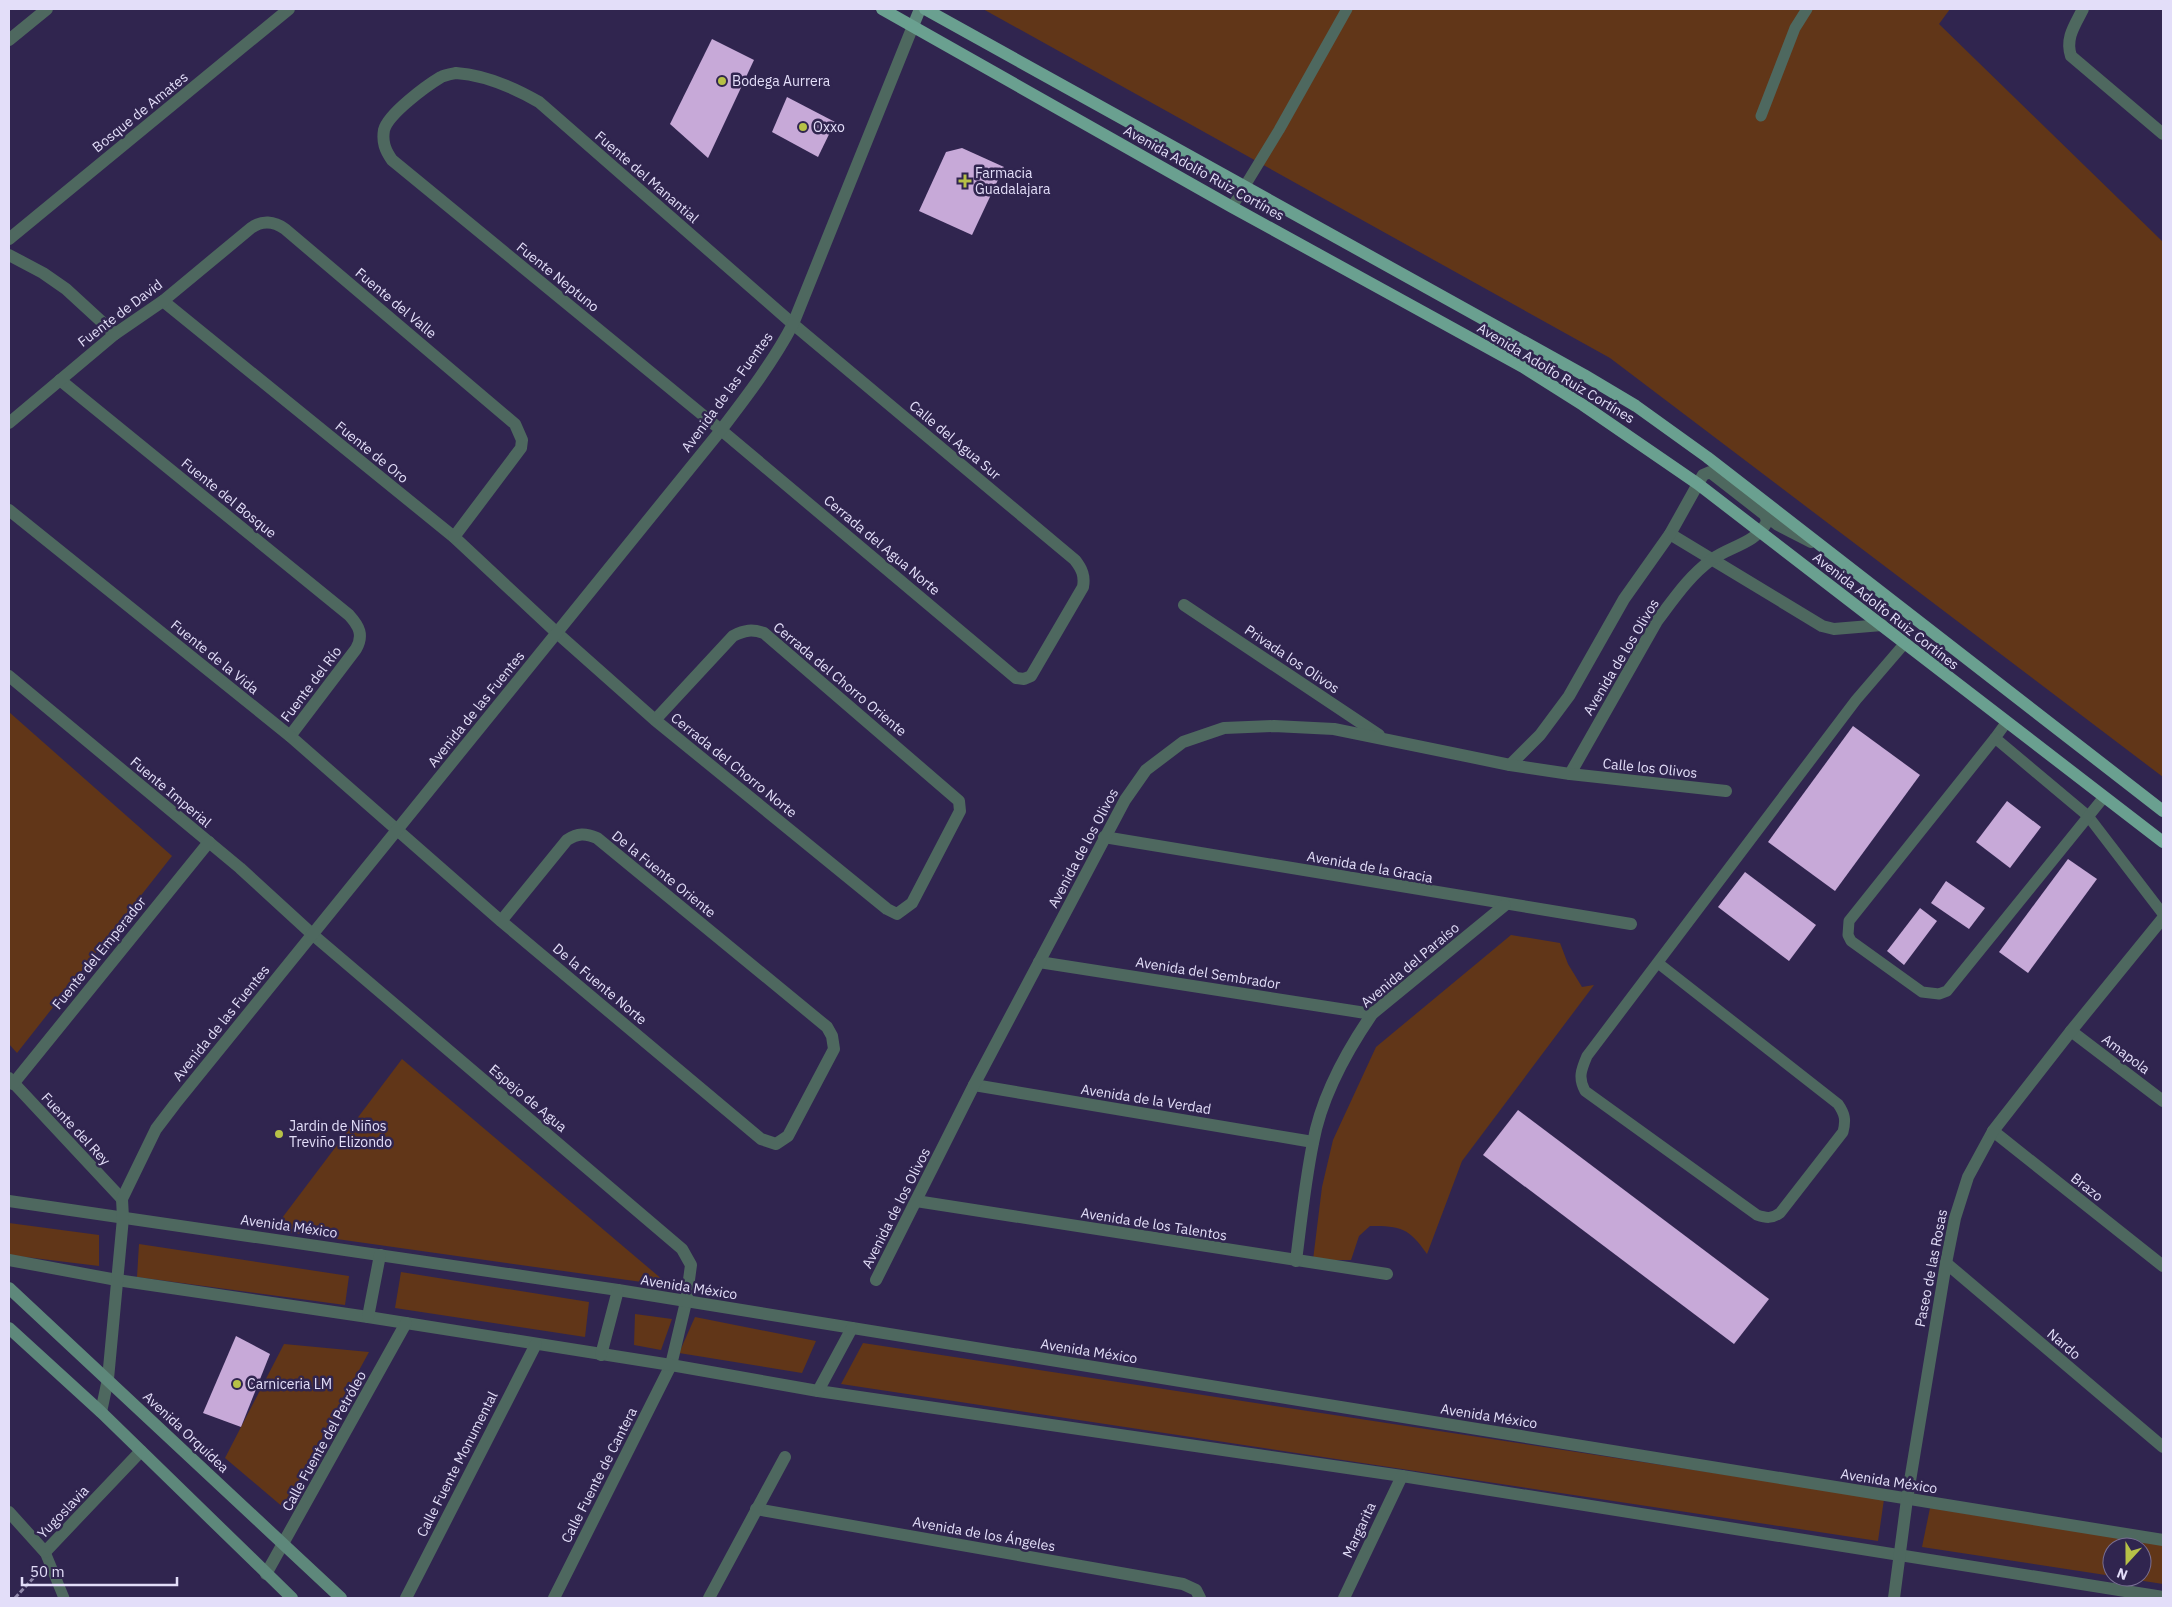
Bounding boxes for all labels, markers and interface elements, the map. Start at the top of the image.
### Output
street label: Bosque de Amates [88,68,192,156]
place label: Bodega Aurrera [732,72,831,90]
marker: Bodega Aurrera [716,75,728,87]
place label: Oxxo [813,118,845,136]
marker: Oxxo [797,121,809,133]
street label: Avenida Adolfo Ruiz Cortínes [1121,121,1288,225]
street label: Fuente del Manantial [591,127,703,227]
place label: Farmacia Guadalajara [975,164,1051,198]
marker: Farmacia Guadalajara [959,175,971,187]
street label: Fuente Neptuno [513,238,603,316]
street label: Fuente del Valle [352,264,441,342]
street label: Fuente de David [74,275,166,351]
street label: Avenida Adolfo Ruiz Cortínes [1474,319,1638,427]
street label: Avenida de las Fuentes [677,328,777,456]
street label: Calle del Agua Sur [906,397,1004,483]
street label: Fuente de Oro [332,417,412,487]
street label: Fuente del Bosque [178,454,281,542]
street label: Cerrada del Agua Norte [820,491,944,599]
street label: Avenida Adolfo Ruiz Cortínes [1809,548,1963,674]
street label: Avenida de los Olivos [1579,595,1663,719]
street label: Fuente de la Vida [167,616,263,698]
street label: Cerrada del Chorro Oriente [770,618,911,740]
street label: Privada los Olivos [1241,621,1343,697]
street label: Fuente del Río [277,642,345,725]
street label: Avenida de las Fuentes [424,647,529,771]
street label: Cerrada del Chorro Norte [667,709,801,822]
street label: Fuente Imperial [127,753,215,831]
street label: Calle los Olivos [1602,754,1698,782]
street label: Avenida de los Olivos [1044,785,1122,911]
street label: De la Fuente Oriente [608,827,720,922]
street label: Avenida de la Gracia [1306,847,1435,887]
street label: Fuente del Emperador [48,893,150,1013]
street label: Avenida del Paraíso [1357,918,1463,1011]
street label: De la Fuente Norte [549,939,651,1029]
street label: Avenida del Sembrador [1134,953,1282,993]
street label: Avenida de las Fuentes [169,961,274,1085]
street label: Amapola [2098,1030,2154,1078]
street label: Espejo de Agua [485,1060,571,1136]
street label: Avenida de la Verdad [1080,1080,1212,1118]
street label: Fuente del Rey [38,1089,114,1169]
place label: Jardin de Niños Treviño Elizondo [289,1117,392,1151]
marker: Jardin de Niños Treviño Elizondo [273,1128,285,1140]
street label: Avenida de los Olivos [858,1144,934,1271]
street label: Brazo [2067,1169,2107,1205]
street label: Avenida de los Talentos [1080,1204,1229,1244]
street label: Paseo de las Rosas [1911,1207,1951,1328]
street label: Avenida México [239,1210,339,1242]
street label: Avenida México [639,1270,739,1304]
street label: Nardo [2044,1325,2085,1363]
street label: Avenida México [1039,1334,1139,1368]
street label: Calle Fuente del Petróleo [278,1368,370,1514]
place label: Carniceria LM [247,1375,332,1393]
marker: Carniceria LM [231,1378,243,1390]
street label: Avenida Orquídea [139,1387,233,1477]
street label: Calle Fuente Monumental [412,1388,502,1540]
street label: Avenida México [1439,1399,1539,1433]
street label: Calle Fuente de Cantera [557,1404,641,1546]
street label: Avenida México [1839,1464,1939,1498]
street label: Yugoslavia [33,1481,93,1542]
street label: Margarita [1338,1499,1380,1561]
street label: Avenida de los Ángeles [911,1512,1057,1555]
north arrow [2102,1537,2152,1587]
scale bar [22,1554,178,1586]
text: 50 m [30,1562,65,1581]
text: N [2114,1564,2130,1584]

